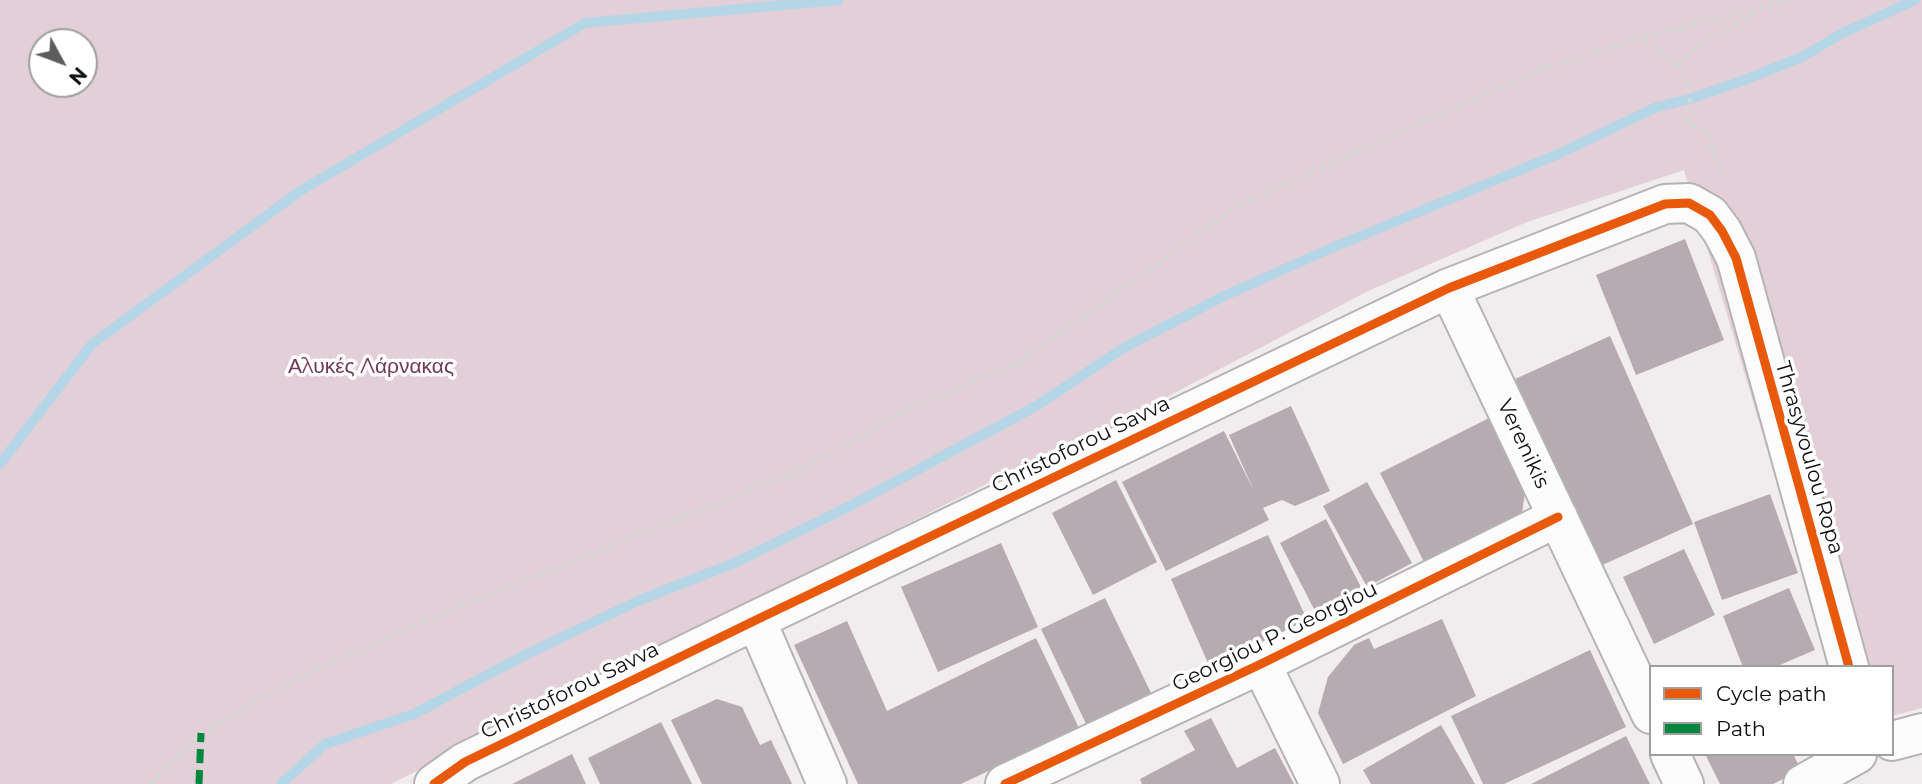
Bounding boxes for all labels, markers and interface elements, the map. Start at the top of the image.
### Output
north arrow [28,28,98,98]
text: N [64,62,91,89]
park label: Αλυκές Λάρνακας [288,354,454,380]
street label: Thrasyvoulou Ropa [1769,359,1849,557]
street label: Christoforou Savva [988,391,1174,499]
street label: Verenikis [1491,395,1555,493]
street label: Georgiou P. Georgiou [1168,576,1382,698]
street label: Christoforou Savva [477,637,663,745]
legend [1649,665,1894,756]
text: Cycle path [1716,681,1827,706]
text: Path [1716,716,1766,741]

